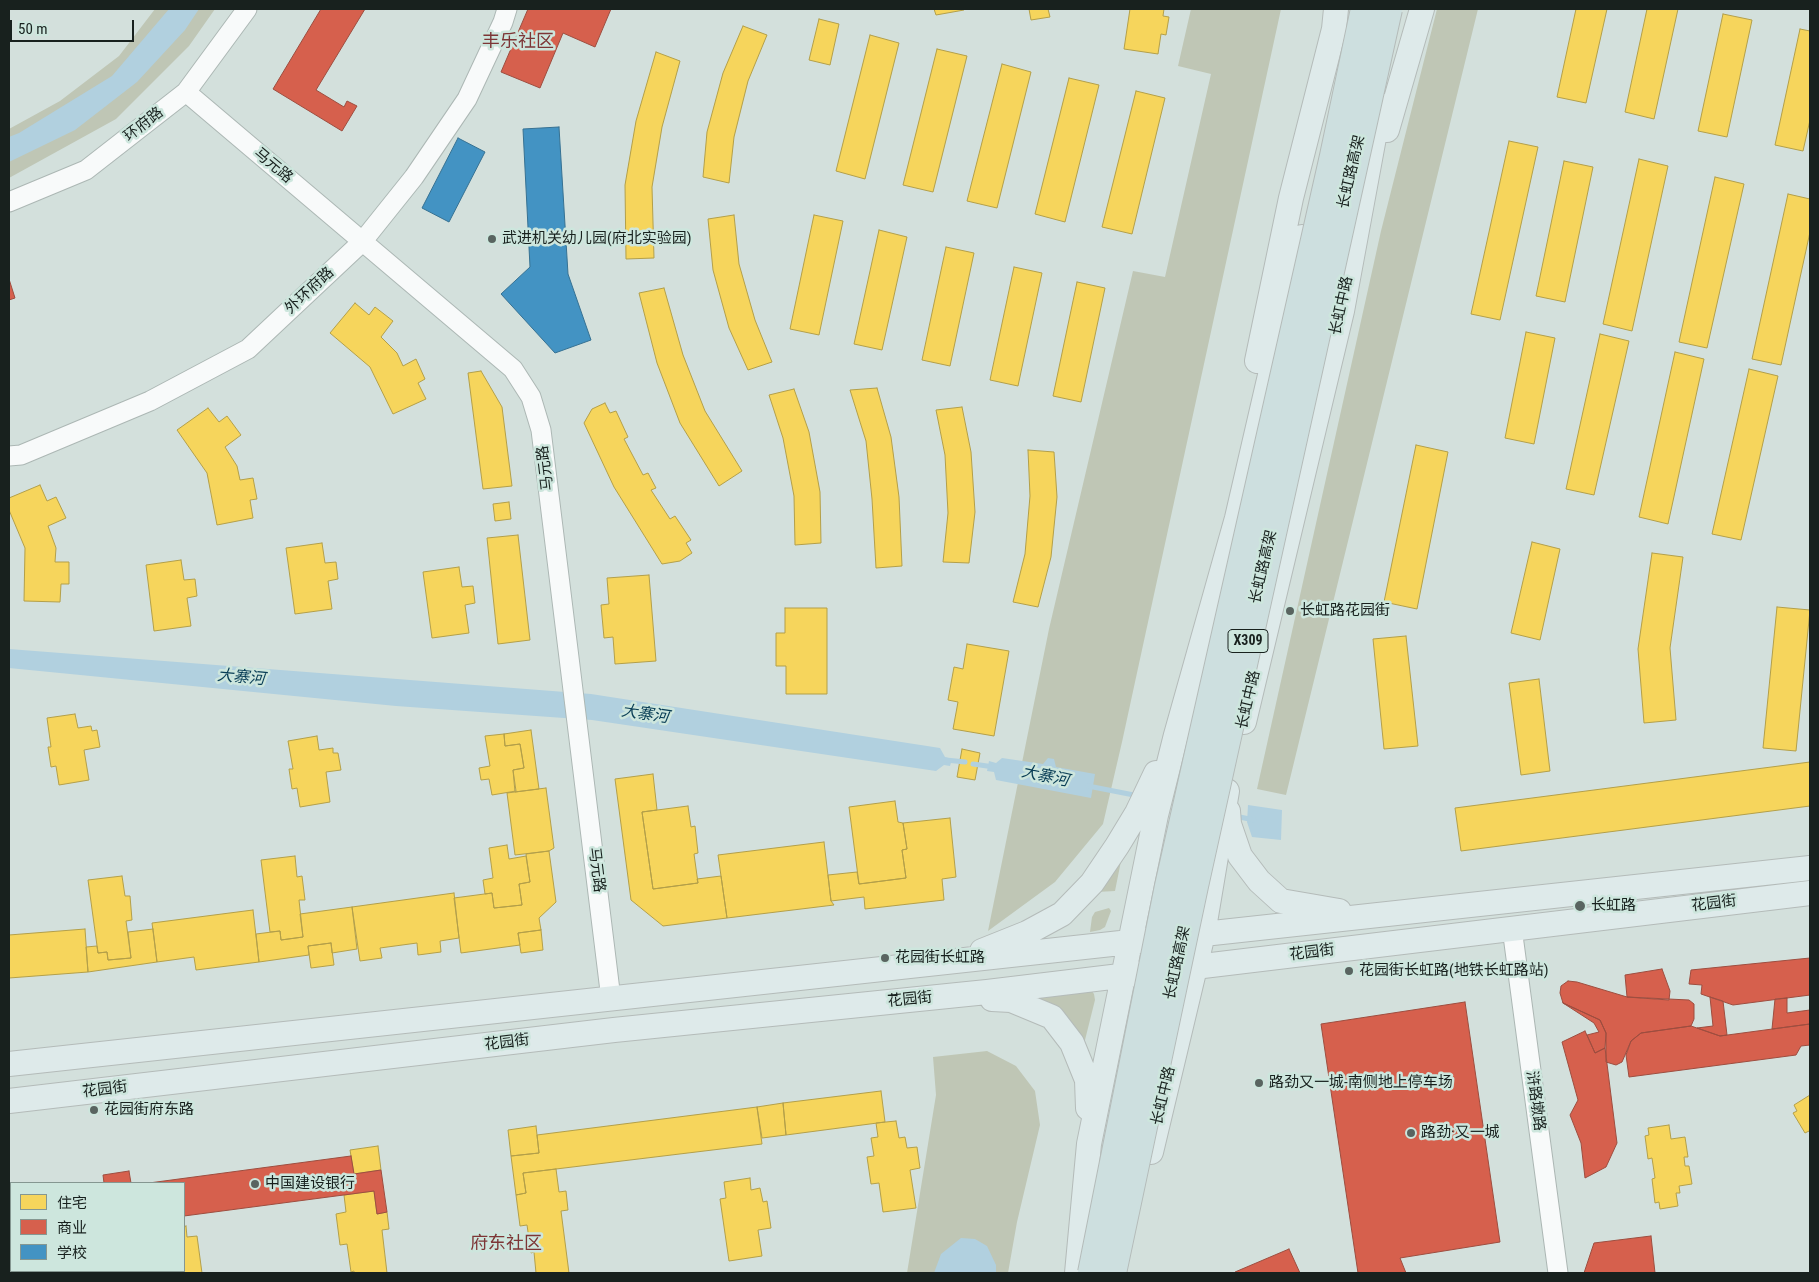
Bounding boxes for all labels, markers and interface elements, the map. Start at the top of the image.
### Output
scale bar [12,10,136,42]
text: 50 m [18,20,48,38]
district label: 丰乐社区 [482,31,554,53]
street label: 环府路 [121,104,167,146]
street label: 长虹路高架 [1335,133,1369,211]
street label: 马元路 [250,145,296,187]
place label: 武进机关幼儿园(府北实验园) [502,230,691,248]
marker: 武进机关幼儿园(府北实验园) [486,233,498,245]
street label: 外环府路 [282,264,338,318]
street label: 长虹中路 [1327,275,1357,337]
street label: 马元路 [534,445,558,491]
street label: 长虹路高架 [1247,528,1281,606]
place label: 长虹路花园街 [1300,602,1390,620]
marker: 长虹路花园街 [1284,605,1296,617]
road number: X309 [1228,630,1268,652]
water label: 大寨河 [216,666,266,690]
street label: 长虹中路 [1233,669,1265,731]
water label: 大寨河 [620,702,670,728]
water label: 大寨河 [1020,763,1070,791]
street label: 马元路 [584,847,608,893]
street label: 花园街 [1691,892,1737,916]
place label: 长虹路 [1591,897,1636,915]
marker: 长虹路 [1573,899,1587,913]
street label: 长虹路高架 [1161,924,1195,1002]
street label: 花园街 [1289,941,1335,965]
place label: 花园街长虹路 [895,949,985,967]
marker: 花园街长虹路 [879,952,891,964]
place label: 花园街长虹路(地铁长虹路站) [1359,962,1548,980]
marker: 花园街长虹路(地铁长虹路站) [1343,965,1355,977]
street label: 花园街 [887,989,933,1011]
street label: 花园街 [484,1031,530,1055]
street label: 长虹中路 [1148,1065,1180,1127]
street label: 浒路墩路 [1522,1070,1548,1132]
place label: 路劲又一城-南侧地上停车场 [1269,1074,1453,1092]
marker: 路劲又一城-南侧地上停车场 [1253,1077,1265,1089]
street label: 花园街 [82,1078,128,1102]
place label: 花园街府东路 [104,1101,194,1119]
marker: 花园街府东路 [88,1104,100,1116]
place label: 路劲·又一城 [1421,1124,1500,1142]
marker: 路劲·又一城 [1405,1127,1417,1139]
place label: 中国建设银行 [265,1175,355,1193]
marker: 中国建设银行 [249,1178,261,1190]
legend [10,1182,185,1272]
text: 住宅 [57,1194,87,1212]
text: 商业 [57,1219,87,1237]
district label: 府东社区 [470,1233,542,1255]
text: 学校 [57,1244,87,1262]

